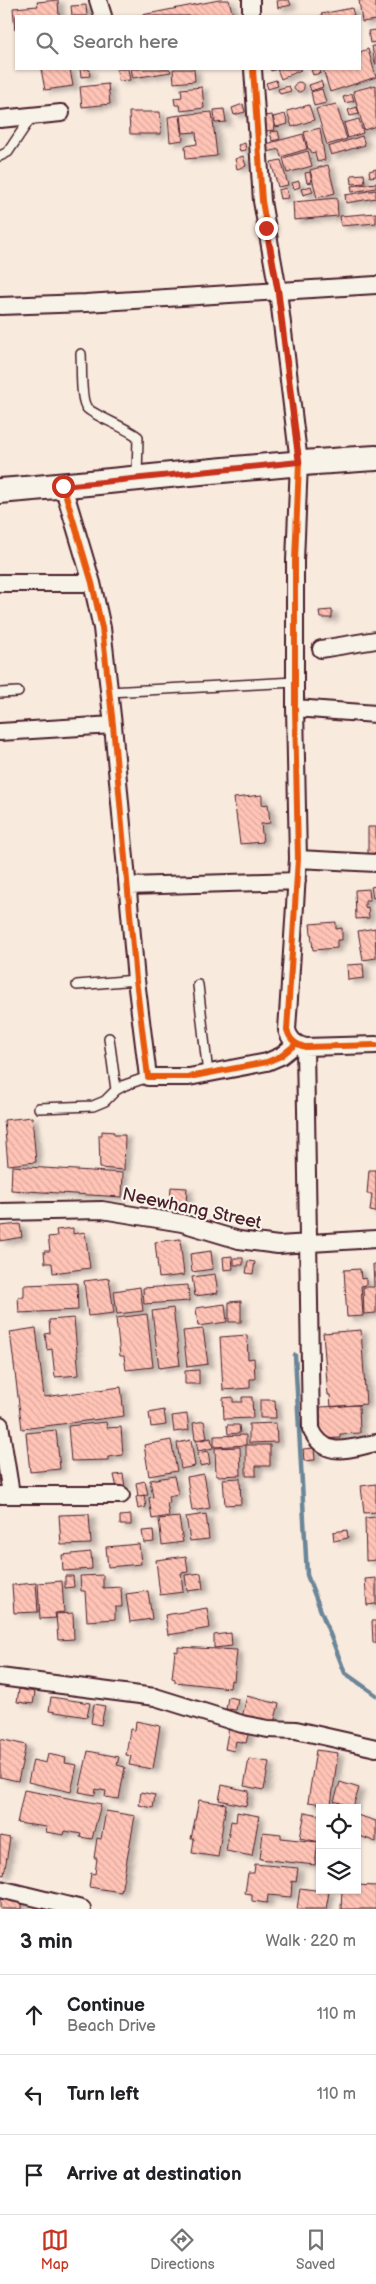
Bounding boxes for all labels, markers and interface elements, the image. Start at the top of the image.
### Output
search box [15,15,361,70]
icon: search [33,29,61,57]
text: Search here [73,31,178,54]
route end [255,217,278,240]
route start [52,475,75,498]
street label: Neewhang Street [120,1184,264,1234]
map controls [316,1804,361,1894]
button: locate [316,1804,361,1849]
button: layers [316,1849,361,1894]
text: 3 min [20,1929,73,1954]
text: Walk · 220 m [266,1932,356,1951]
text: Continue [67,1994,145,2017]
icon: ahead [20,2001,48,2029]
text: 110 m [317,2005,356,2024]
text: Beach Drive [67,2017,156,2036]
icon: left [20,2081,48,2109]
text: Turn left [67,2083,139,2106]
text: 110 m [317,2085,356,2104]
icon: arrive [20,2161,48,2189]
text: Arrive at destination [67,2163,242,2186]
tab: Map [41,2226,69,2273]
tab: Directions [150,2226,215,2273]
tab: Saved [296,2226,335,2273]

